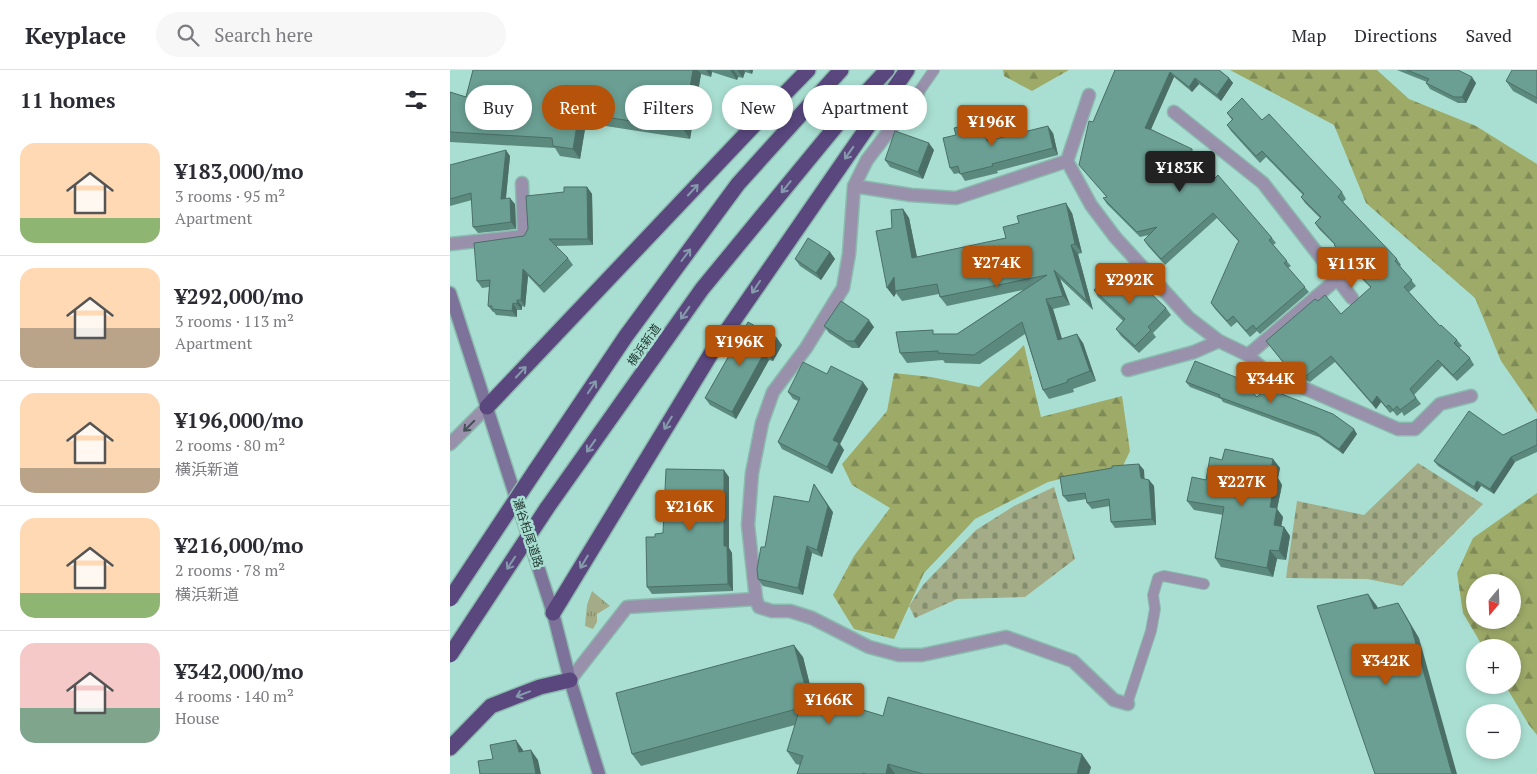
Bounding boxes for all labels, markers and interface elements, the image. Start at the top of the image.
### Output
search box [156,12,506,57]
text: Keyplace [25,19,126,51]
icon: search [174,21,202,49]
text: Search here [214,22,313,47]
text: Map [1291,23,1326,47]
text: Directions [1354,23,1437,47]
text: Saved [1465,23,1512,47]
chip: Buy [465,85,532,130]
chip: Rent [542,85,615,130]
chip: Filters [625,85,712,130]
chip: New [722,85,793,130]
chip: Apartment [803,85,927,130]
text: 11 homes [20,86,116,114]
icon: filters [402,86,430,114]
pin: ¥196K [957,104,1027,147]
text: ¥196K [968,110,1016,132]
one-way arrow [844,146,854,160]
pin: ¥183K [1145,150,1215,193]
text: ¥183K [1156,156,1204,178]
text: ¥183,000/mo [175,157,304,185]
icon: home [60,163,120,223]
one-way arrow [781,180,792,193]
one-way arrow [687,183,699,196]
text: 3 rooms · 95 m² [175,185,285,207]
text: Apartment [175,207,252,229]
pin: ¥274K [962,246,1032,288]
pin: ¥113K [1317,246,1387,289]
one-way arrow [681,248,691,262]
text: ¥274K [973,251,1021,273]
text: ¥113K [1328,252,1376,274]
pin: ¥292K [1095,262,1165,305]
text: ¥292K [1106,268,1154,290]
one-way arrow [751,279,761,293]
text: ¥292,000/mo [175,282,304,310]
icon: home [60,288,120,348]
one-way arrow [680,306,690,320]
text: 3 rooms · 113 m² [175,310,294,332]
street label: 横浜新道 [624,321,664,369]
pin: ¥196K [705,324,775,367]
text: ¥196K [716,330,764,352]
text: Apartment [175,332,252,354]
pin: ¥344K [1236,362,1306,404]
one-way arrow [515,365,527,378]
text: ¥344K [1247,367,1295,389]
one-way arrow [587,381,597,395]
text: ¥196,000/mo [175,406,304,434]
icon: home [60,413,120,473]
one-way arrow [663,416,673,430]
one-way arrow [463,419,475,432]
text: 2 rooms · 80 m² [175,434,285,456]
one-way arrow [586,439,596,453]
text: 横浜新道 [175,458,239,480]
pin: ¥227K [1207,464,1277,507]
text: ¥227K [1218,470,1266,492]
pin: ¥216K [655,490,725,532]
text: ¥216K [666,495,714,517]
street label: 瀬谷柏尾道路 [510,496,547,569]
text: ¥216,000/mo [175,531,304,559]
icon: home [60,538,120,598]
one-way arrow [578,555,588,569]
one-way arrow [505,556,516,570]
text: 2 rooms · 78 m² [175,559,285,581]
north arrow [1466,574,1521,629]
map controls [1466,574,1521,759]
text: 横浜新道 [175,583,239,605]
button: + [1466,639,1521,694]
pin: ¥342K [1351,644,1421,686]
text: ¥342K [1362,649,1410,671]
text: ¥342,000/mo [175,657,304,685]
icon: home [60,663,120,723]
pin: ¥166K [794,682,864,725]
text: 4 rooms · 140 m² [175,685,294,707]
text: ¥166K [805,688,853,710]
one-way arrow [516,690,531,699]
button: − [1466,704,1521,759]
text: House [175,707,220,729]

